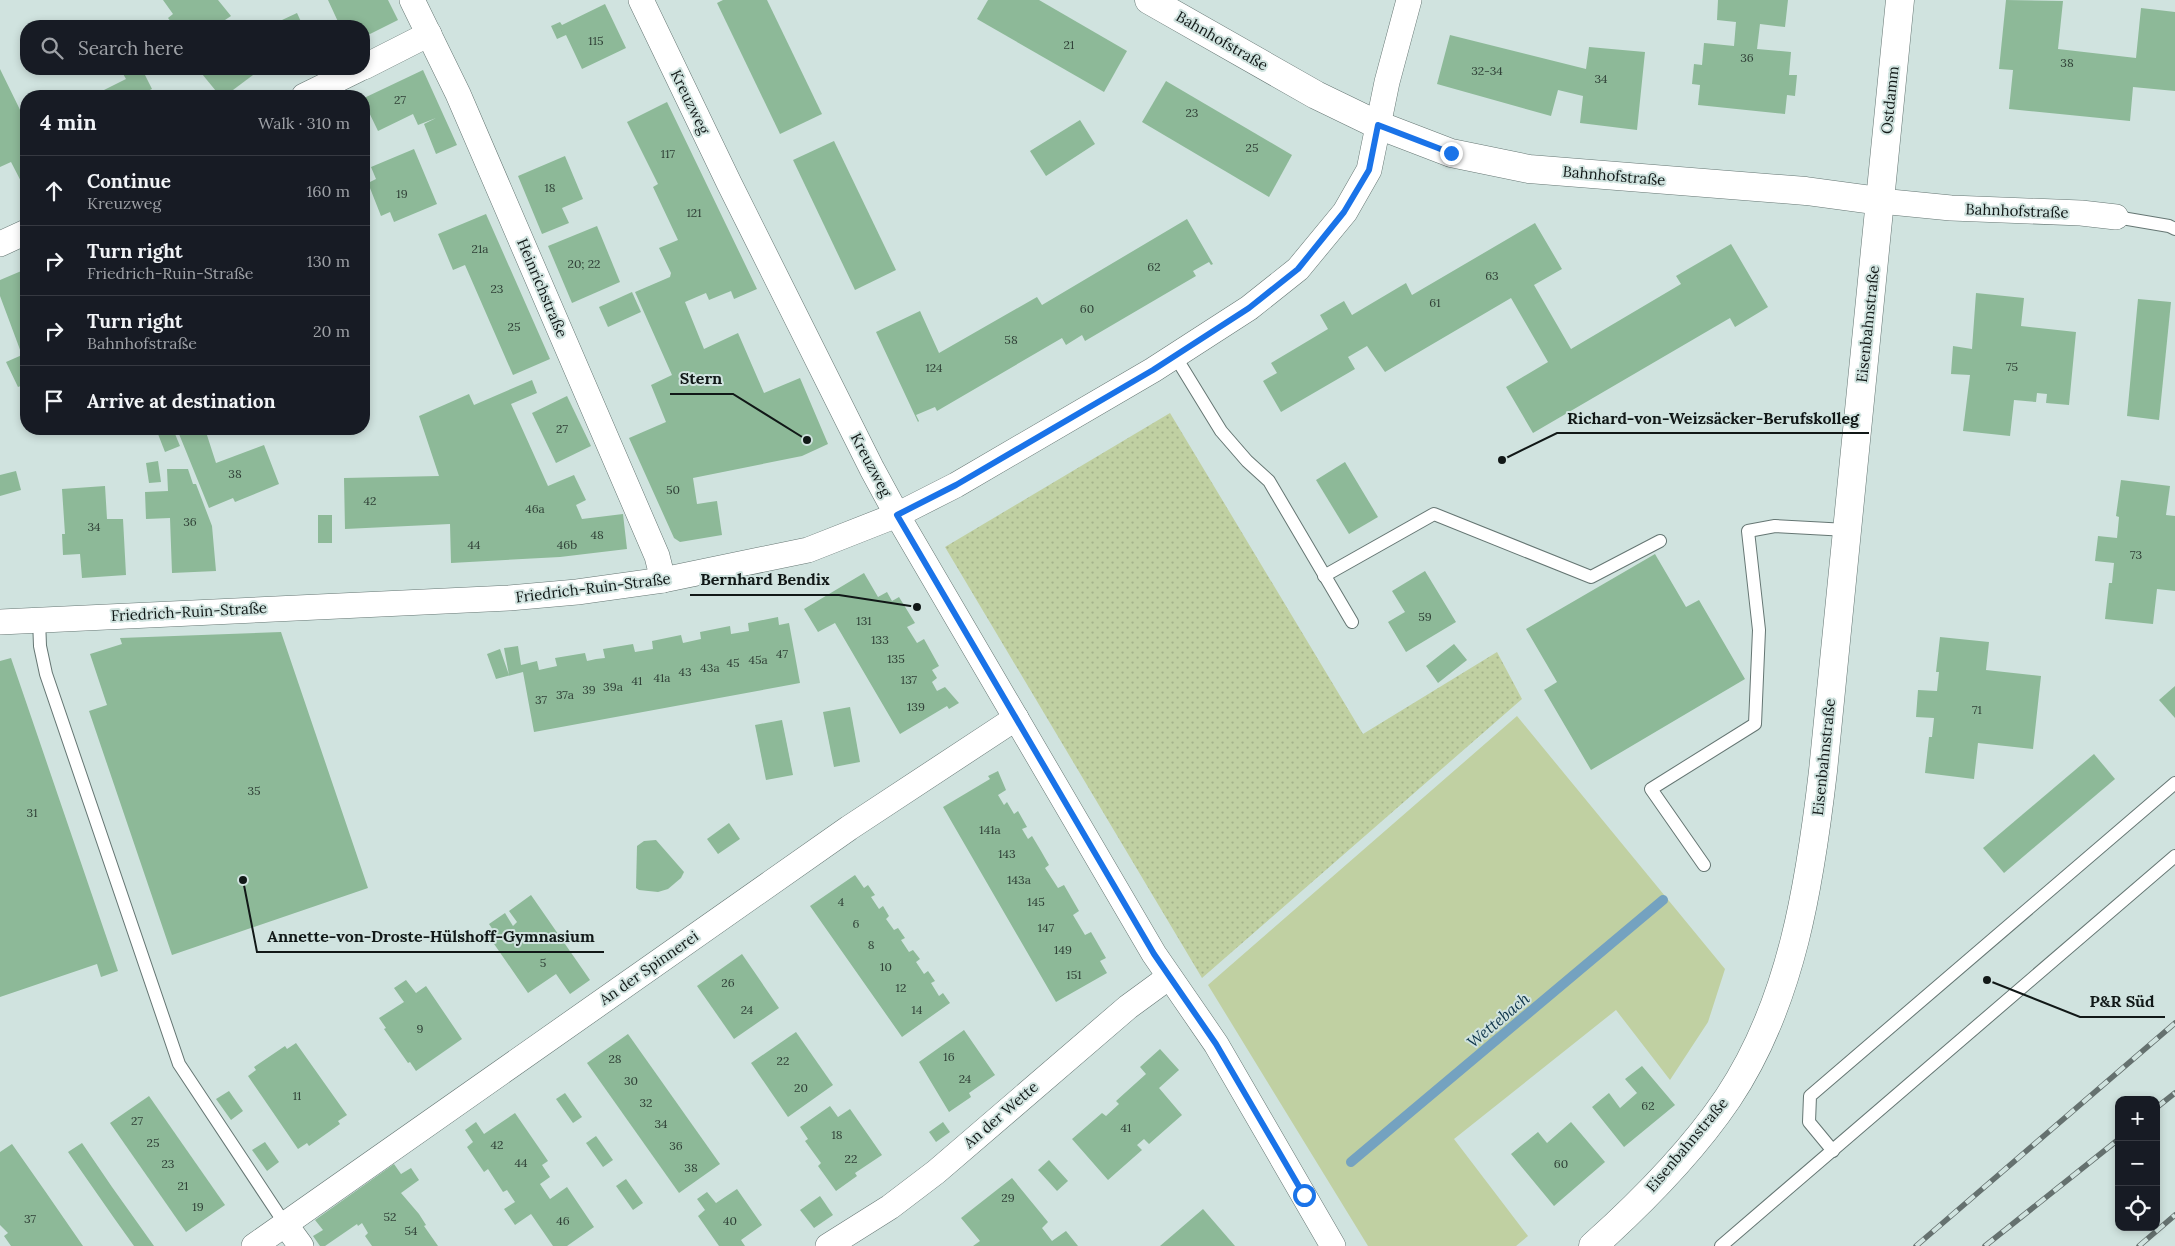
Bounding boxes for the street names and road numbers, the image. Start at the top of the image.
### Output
street label: Bahnhofstraße [1173,7,1272,75]
street label: Ostdamm [1876,65,1903,135]
street label: Kreuzweg [667,66,715,138]
street label: Bahnhofstraße [1562,162,1666,189]
street label: Bahnhofstraße [1965,199,2069,222]
street label: Heinrichstraße [513,235,572,340]
street label: Eisenbahnstraße [1852,265,1883,383]
street label: Kreuzweg [847,430,897,501]
street label: Friedrich-Ruin-Straße [514,569,672,606]
street label: Friedrich-Ruin-Straße [111,598,267,625]
street label: Eisenbahnstraße [1808,698,1839,816]
street label: An der Spinnerei [595,926,702,1009]
street label: An der Wette [959,1077,1042,1153]
street label: Eisenbahnstraße [1642,1094,1732,1196]

